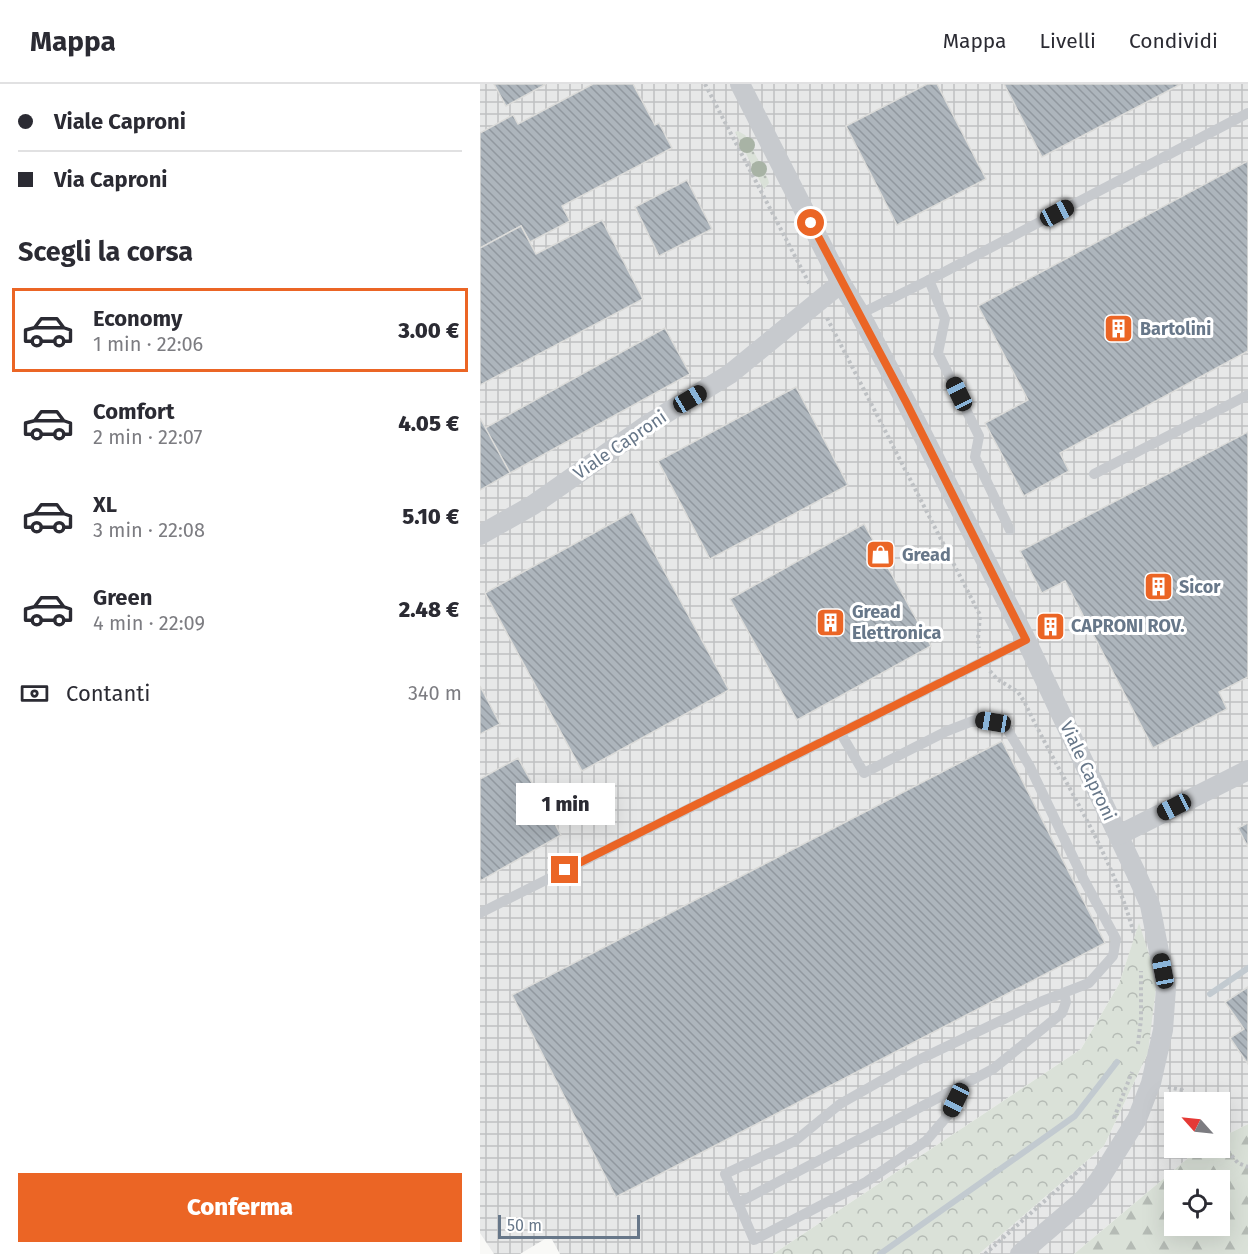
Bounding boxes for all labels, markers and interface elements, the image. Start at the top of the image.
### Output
text: Mappa [30,25,116,58]
text: Mappa [943,28,1007,54]
text: Livelli [1040,28,1096,54]
text: Condividi [1129,28,1218,54]
text: Viale Caproni [54,108,186,135]
text: Via Caproni [54,166,168,193]
car [1037,197,1077,229]
route start [797,209,824,236]
text: Scegli la corsa [18,236,193,268]
icon: car [21,303,75,357]
text: Economy [93,305,182,332]
building icon: Bartolini [1103,313,1135,345]
text: 3.00 € [398,317,459,344]
place label: Bartolini [1140,318,1211,340]
text: 1 min · 22:06 [93,332,203,356]
car [943,374,975,414]
car [670,382,710,416]
icon: car [21,396,75,450]
text: Comfort [93,398,174,425]
street label: Viale Caproni [569,406,671,484]
text: 4.05 € [398,410,459,437]
text: 2 min · 22:07 [93,425,202,449]
icon: car [21,489,75,543]
text: XL [93,491,117,518]
text: 5.10 € [402,503,459,530]
text: 3 min · 22:08 [93,518,205,542]
shop icon: Gread [865,539,897,571]
place label: Gread [902,544,951,566]
building icon: Sicor [1142,571,1174,603]
place label: Sicor [1179,576,1221,598]
icon: car [21,582,75,636]
text: Green [93,584,152,611]
text: 2.48 € [399,596,459,623]
place label: Gread Elettronica [852,601,941,644]
building icon: Gread Elettronica [815,606,847,638]
building icon: CAPRONI ROV. [1034,610,1066,642]
text: 4 min · 22:09 [93,611,205,635]
place label: CAPRONI ROV. [1071,615,1184,637]
icon: cash [18,677,51,710]
text: Contanti [66,680,150,707]
text: 340 m [408,681,462,705]
car [974,710,1012,734]
street label: Viale Caproni [1055,718,1121,824]
callout: 1 min [516,783,614,825]
car [1154,791,1194,823]
text: 1 min [542,792,589,816]
route end [551,856,578,883]
car [1151,952,1175,990]
car [940,1080,972,1120]
north arrow [1164,1092,1230,1158]
map controls [1164,1092,1230,1236]
button: locate [1164,1170,1230,1236]
button: Conferma [18,1173,462,1242]
scale bar [498,1212,640,1240]
text: 50 m [507,1216,542,1235]

